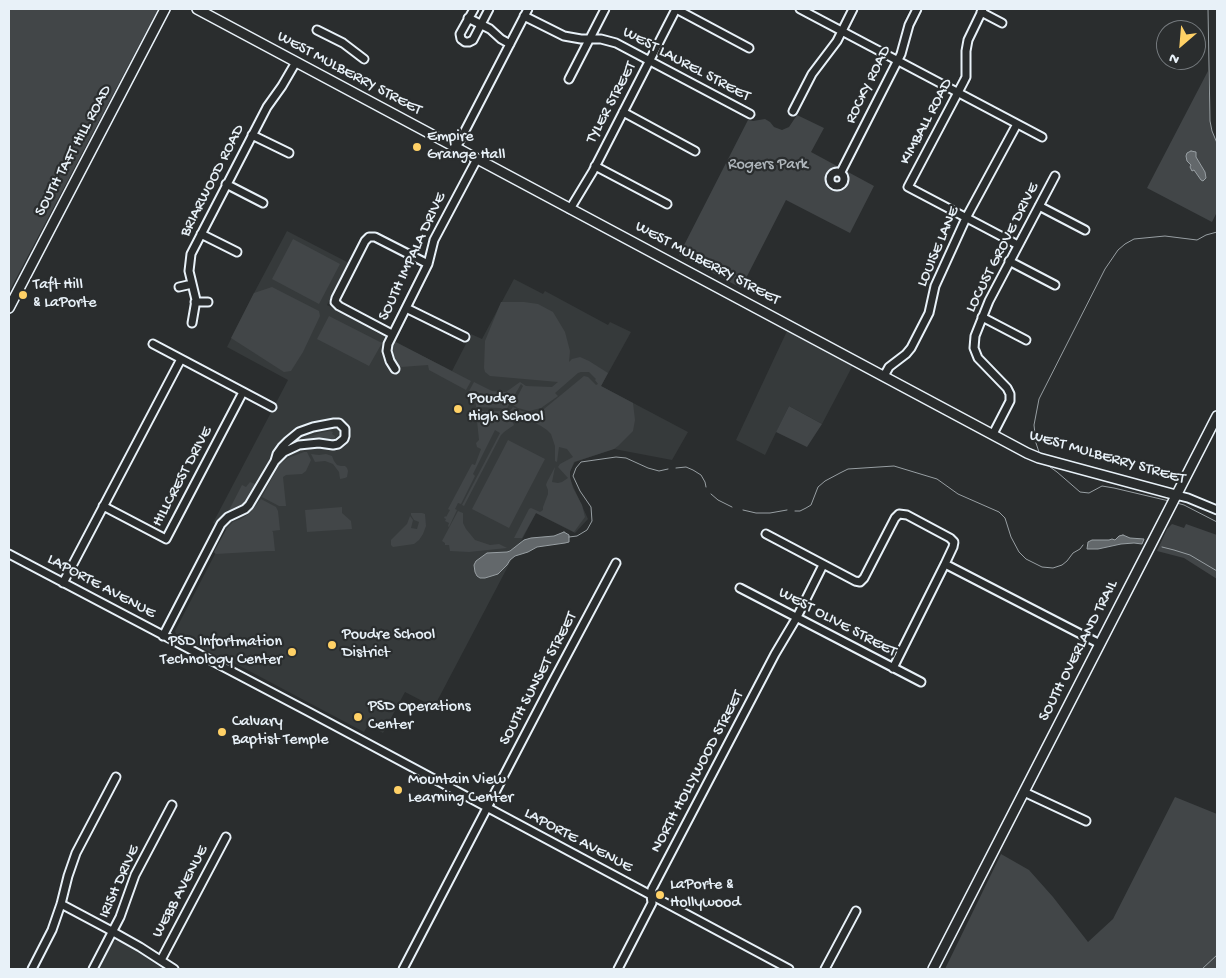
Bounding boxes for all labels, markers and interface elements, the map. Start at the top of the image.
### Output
north arrow [1156,20,1206,70]
street label: WEST LAUREL STREET [619,23,753,107]
street label: WEST MULBERRY STREET [273,28,425,120]
street label: ROCKY ROAD [842,43,896,127]
text: N [1166,48,1182,68]
street label: TYLER STREET [582,59,642,147]
street label: KIMBALL ROAD [896,76,958,168]
street label: SOUTH TAFT HILL ROAD [31,82,117,220]
street label: BRIARWOOD ROAD [176,122,250,240]
place label: Empire Grange Hall [427,128,505,166]
marker: Empire Grange Hall [411,141,423,153]
park label: Rogers Park [728,156,808,176]
street label: LOCUST GROVE DRIVE [962,180,1044,316]
street label: SOUTH IMPALA DRIVE [375,190,451,324]
street label: LOUISE LANE [913,204,965,290]
street label: WEST MULBERRY STREET [631,218,783,310]
place label: Taft Hill & LaPorte [33,276,96,314]
marker: Taft Hill & LaPorte [17,289,29,301]
place label: Poudre High School [468,390,544,428]
marker: Poudre High School [452,403,464,415]
street label: HILLCREST DRIVE [149,424,217,530]
street label: WEST MULBERRY STREET [1027,427,1187,489]
street label: LAPORTE AVENUE [44,550,158,624]
street label: SOUTH OVERLAND TRAIL [1035,577,1123,725]
street label: WEST OLIVE STREET [775,584,899,662]
street label: SOUTH SUNSET STREET [496,609,582,749]
place label: Poudre School District [342,626,435,664]
place label: PSD Infortmation Technology Center [160,633,282,671]
marker: Poudre School District [326,639,338,651]
marker: PSD Infortmation Technology Center [286,646,298,658]
street label: NORTH HOLLYWOOD STREET [647,688,749,856]
place label: PSD Operations Center [368,698,471,736]
marker: PSD Operations Center [352,711,364,723]
place label: Calvary Baptist Temple [232,713,329,751]
marker: Calvary Baptist Temple [216,726,228,738]
place label: Mountain View Learning Center [408,771,513,809]
marker: Mountain View Learning Center [392,784,404,796]
street label: LAPORTE AVENUE [521,804,635,878]
street label: IRISH DRIVE [95,842,145,922]
street label: WEBB AVENUE [149,843,213,941]
place label: LaPorte & Hollywood [670,876,741,914]
marker: LaPorte & Hollywood [654,889,666,901]

